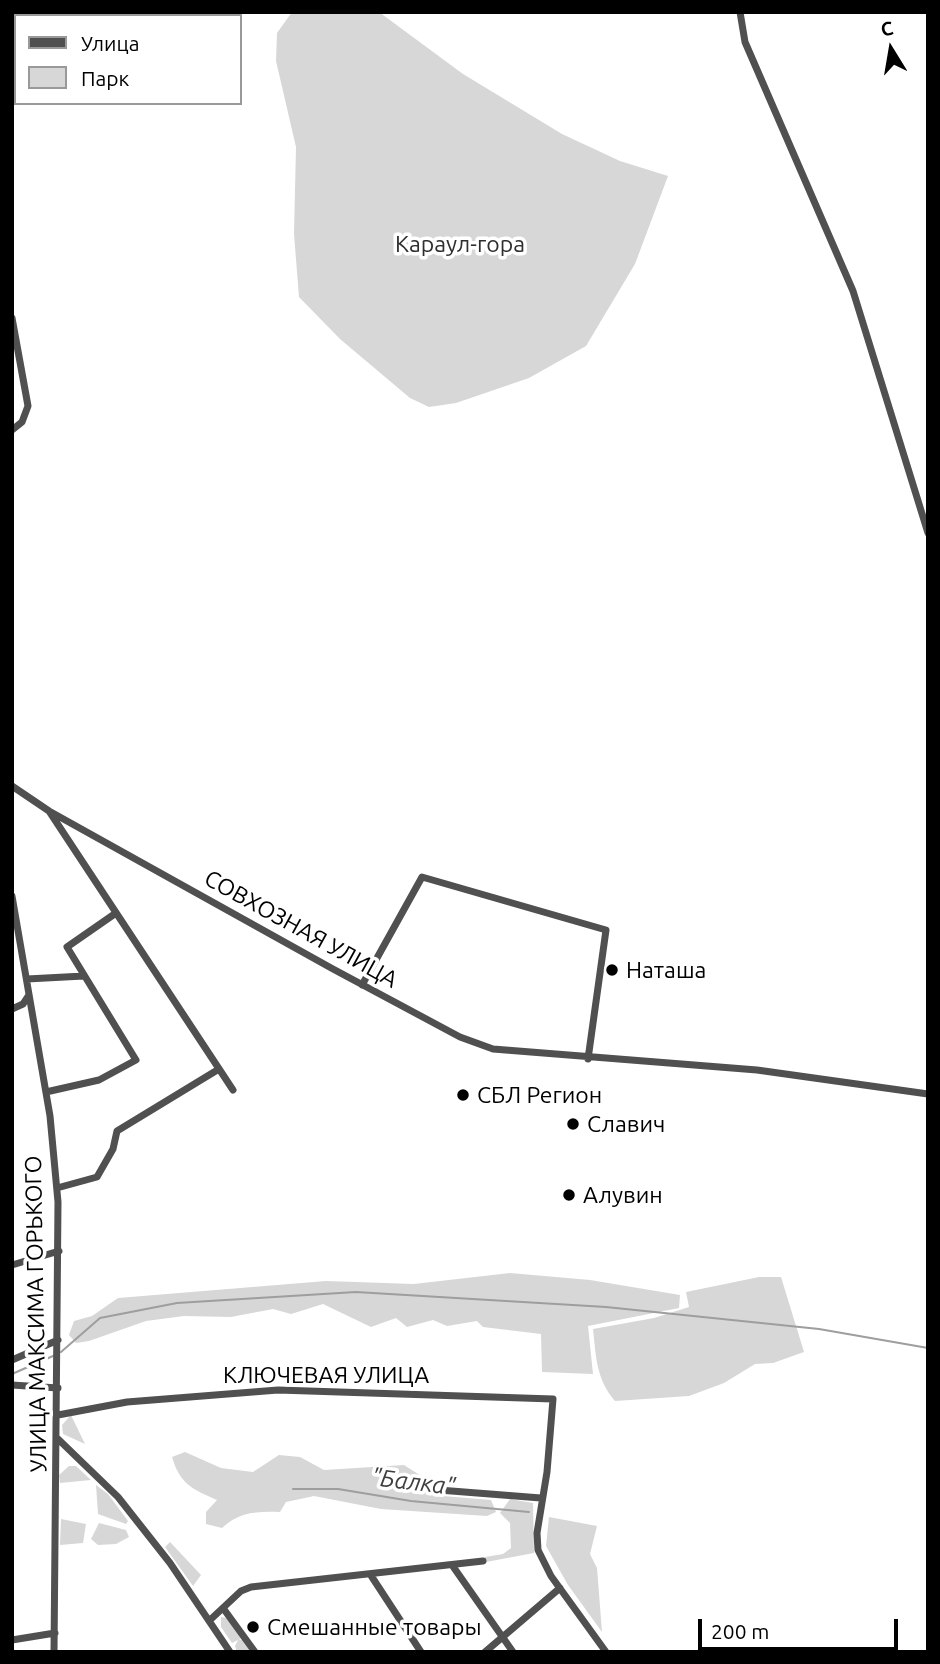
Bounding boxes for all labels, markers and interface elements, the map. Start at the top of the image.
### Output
legend [14,14,242,105]
north arrow [856,14,926,84]
text: С [879,16,895,40]
text: Улица [81,31,139,55]
text: Парк [81,66,129,90]
park label: Караул-гора [395,230,525,258]
street label: СОВХОЗНАЯ УЛИЦА [199,864,403,994]
place label: Наташа [626,956,706,984]
marker: Наташа [604,962,620,978]
place label: СБЛ Регион [477,1081,602,1109]
marker: СБЛ Регион [455,1087,471,1103]
place label: Славич [587,1110,665,1138]
marker: Славич [565,1116,581,1132]
street label: УЛИЦА МАКСИМА ГОРЬКОГО [19,1155,53,1473]
place label: Алувин [583,1181,663,1209]
marker: Алувин [561,1187,577,1203]
street label: КЛЮЧЕВАЯ УЛИЦА [223,1361,429,1389]
water label: "Балка" [370,1463,456,1501]
scale bar [702,1604,902,1648]
place label: Смешанные товары [267,1613,482,1641]
marker: Смешанные товары [245,1619,261,1635]
text: 200 m [711,1619,769,1643]

